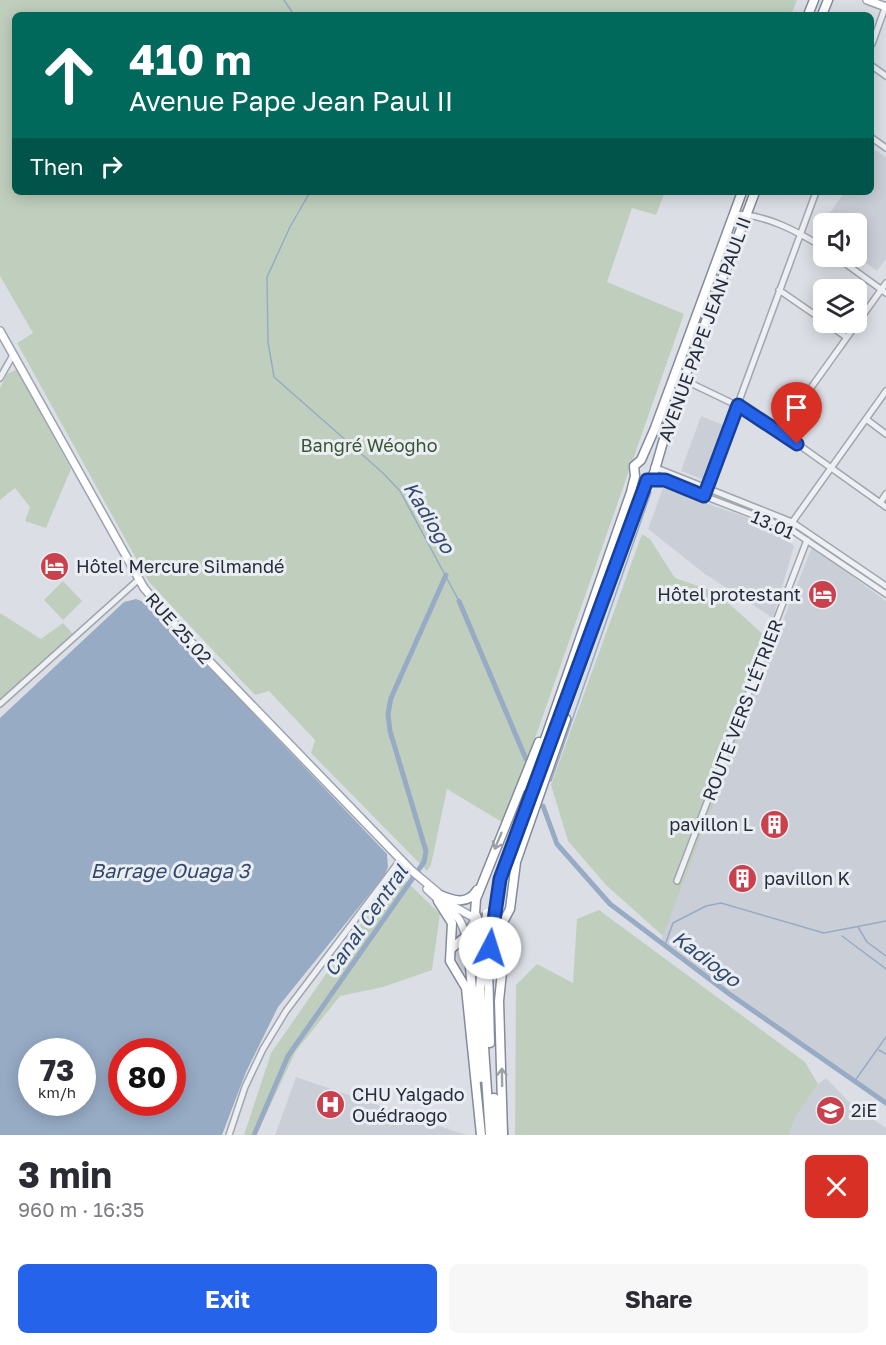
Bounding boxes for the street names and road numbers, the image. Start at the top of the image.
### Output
street label: AVENUE PAPE JEAN PAUL II [653,214,755,444]
street label: 13.01 [748,505,798,543]
street label: RUE 25.02 [141,588,217,668]
street label: ROUTE VERS L'ÉTRIER [697,616,787,804]

